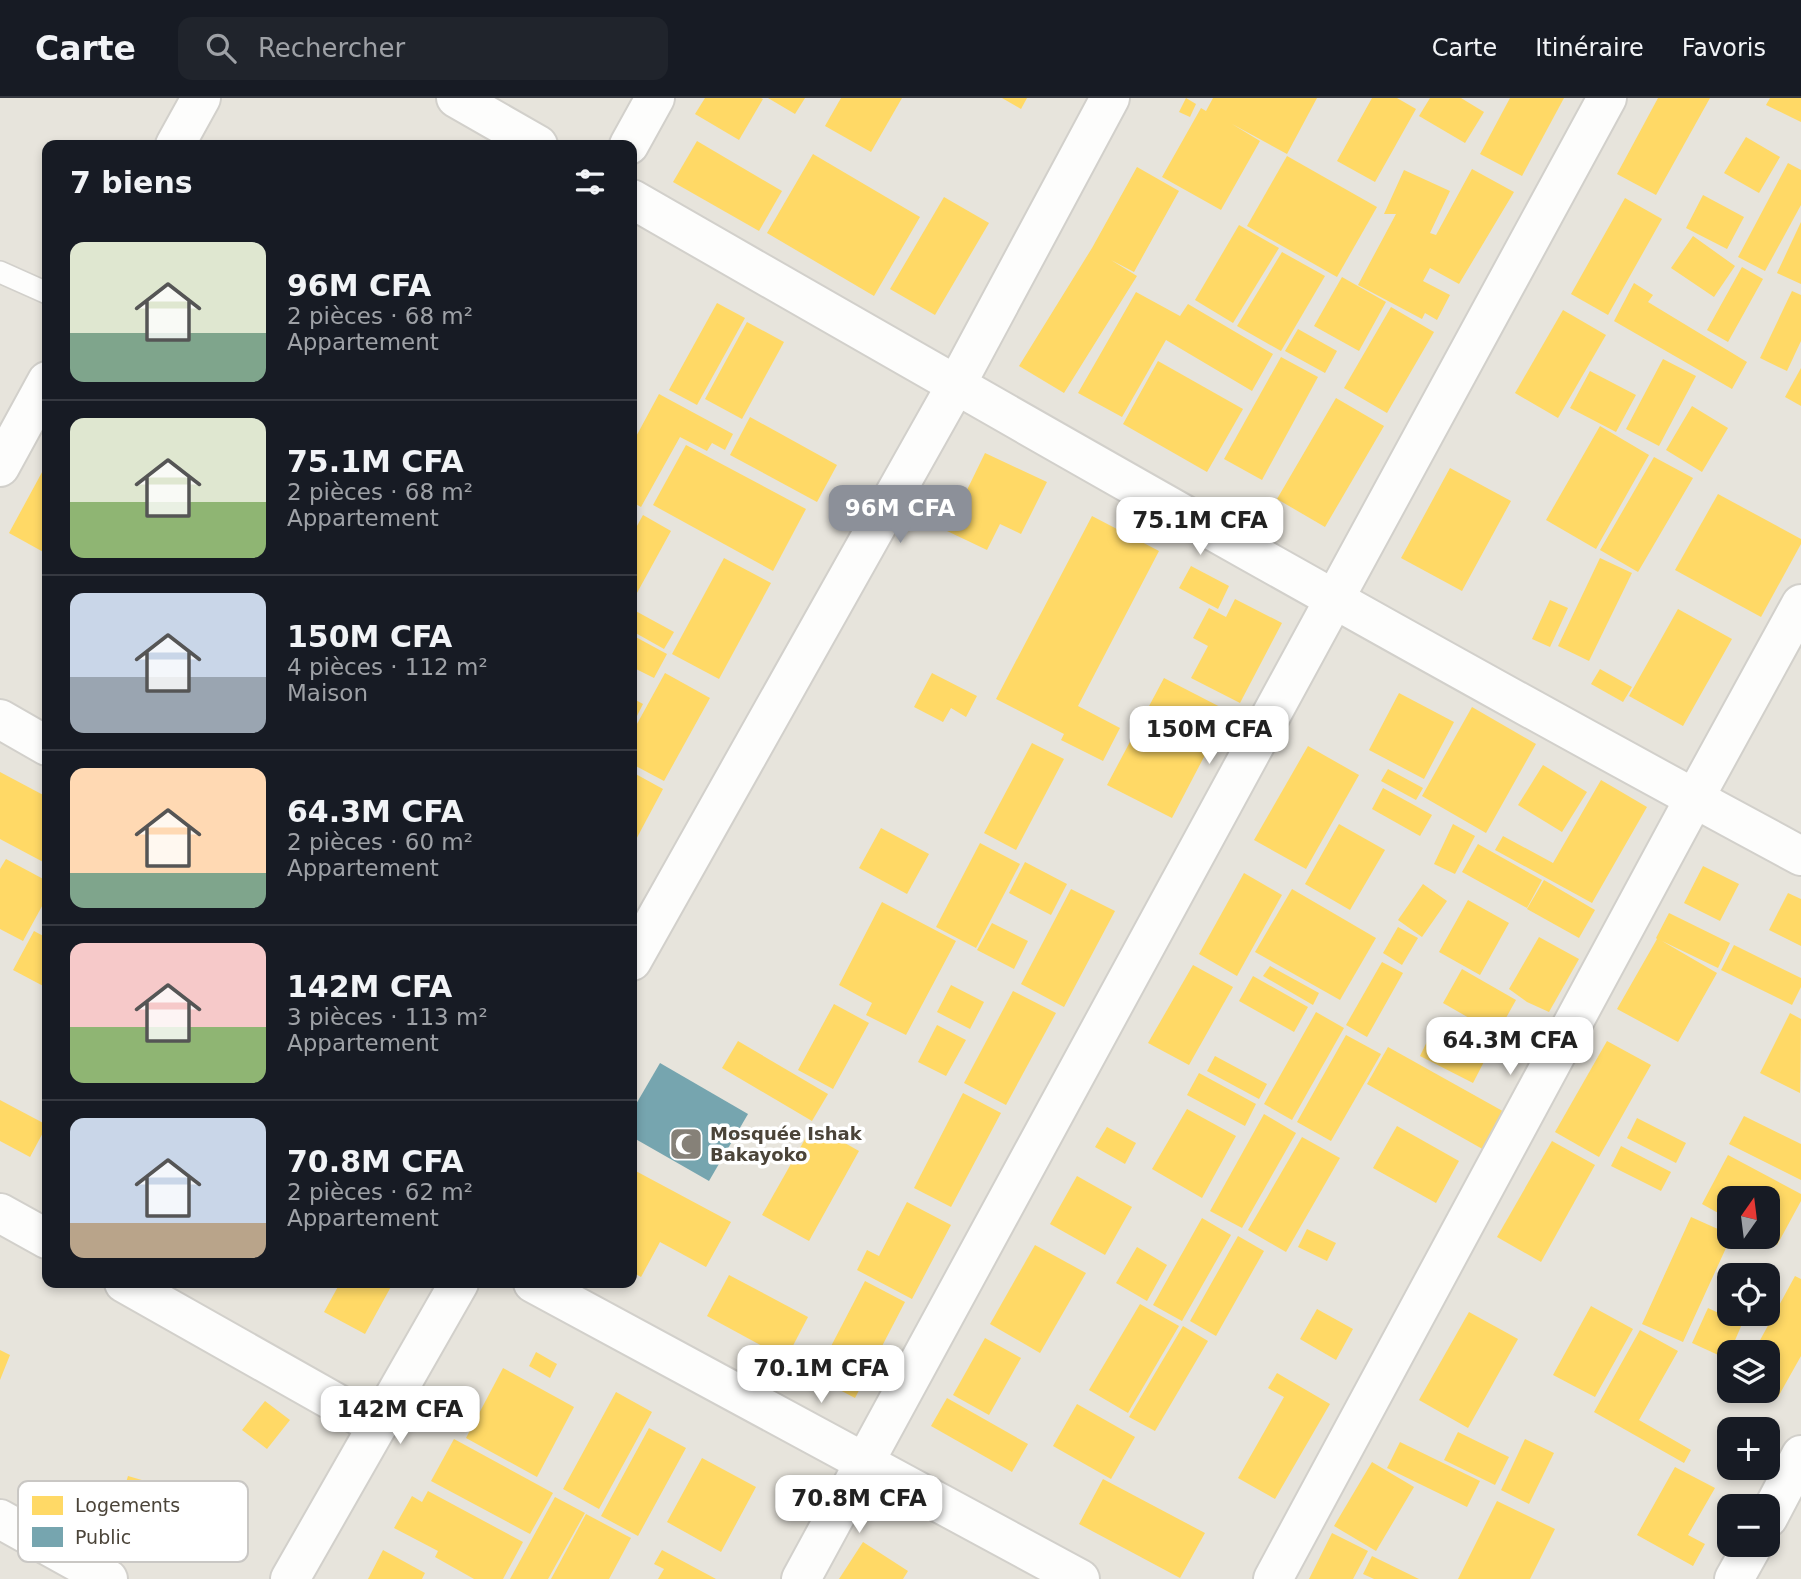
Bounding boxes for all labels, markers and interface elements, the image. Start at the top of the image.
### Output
search box [178,17,668,80]
text: Carte [35,29,136,68]
icon: search [202,29,240,67]
text: Rechercher [258,33,405,63]
text: Carte [1432,34,1497,62]
text: Itinéraire [1535,34,1644,62]
text: Favoris [1682,34,1766,62]
icon: filters [571,163,609,201]
text: 7 biens [70,165,193,200]
text: 96M CFA [287,268,431,303]
icon: home [126,270,210,354]
text: 2 pièces · 68 m² [287,303,473,329]
text: Appartement [287,329,439,355]
text: 75.1M CFA [287,444,464,479]
icon: home [126,446,210,530]
text: 2 pièces · 68 m² [287,479,473,505]
pin: 96M CFA [835,486,965,545]
text: 96M CFA [845,495,955,521]
pin: 75.1M CFA [1120,498,1280,557]
text: Appartement [287,505,439,531]
text: 75.1M CFA [1132,507,1268,533]
text: 150M CFA [287,619,452,654]
icon: home [126,621,210,705]
text: 4 pièces · 112 m² [287,654,488,680]
text: Maison [287,680,368,706]
pin: 150M CFA [1137,706,1281,766]
text: 150M CFA [1146,716,1272,742]
text: 64.3M CFA [287,794,464,829]
icon: home [126,796,210,880]
text: 2 pièces · 60 m² [287,829,473,855]
text: Appartement [287,855,439,881]
text: 142M CFA [287,969,452,1004]
icon: home [126,971,210,1055]
text: 3 pièces · 113 m² [287,1004,488,1030]
pin: 64.3M CFA [1430,1018,1590,1077]
text: 64.3M CFA [1442,1027,1578,1053]
text: Appartement [287,1030,439,1056]
place label: Mosquée Ishak Bakayoko [710,1123,863,1165]
mosque icon: Mosquée Ishak Bakayoko [667,1125,705,1163]
text: 70.8M CFA [287,1144,464,1179]
icon: home [126,1146,210,1230]
text: 2 pièces · 62 m² [287,1179,473,1205]
north arrow [1717,1186,1780,1250]
map controls [1717,1186,1780,1557]
text: Appartement [287,1205,439,1231]
button: locate [1717,1263,1780,1326]
button: layers [1717,1340,1780,1403]
pin: 70.1M CFA [741,1346,901,1405]
text: 70.1M CFA [753,1355,889,1381]
pin: 142M CFA [328,1386,472,1446]
text: 142M CFA [337,1396,463,1422]
button: + [1717,1417,1780,1480]
pin: 70.8M CFA [779,1476,939,1535]
legend [18,1481,248,1562]
text: 70.8M CFA [791,1485,927,1511]
text: Logements [75,1494,180,1516]
button: − [1717,1494,1780,1557]
text: Public [75,1526,131,1548]

